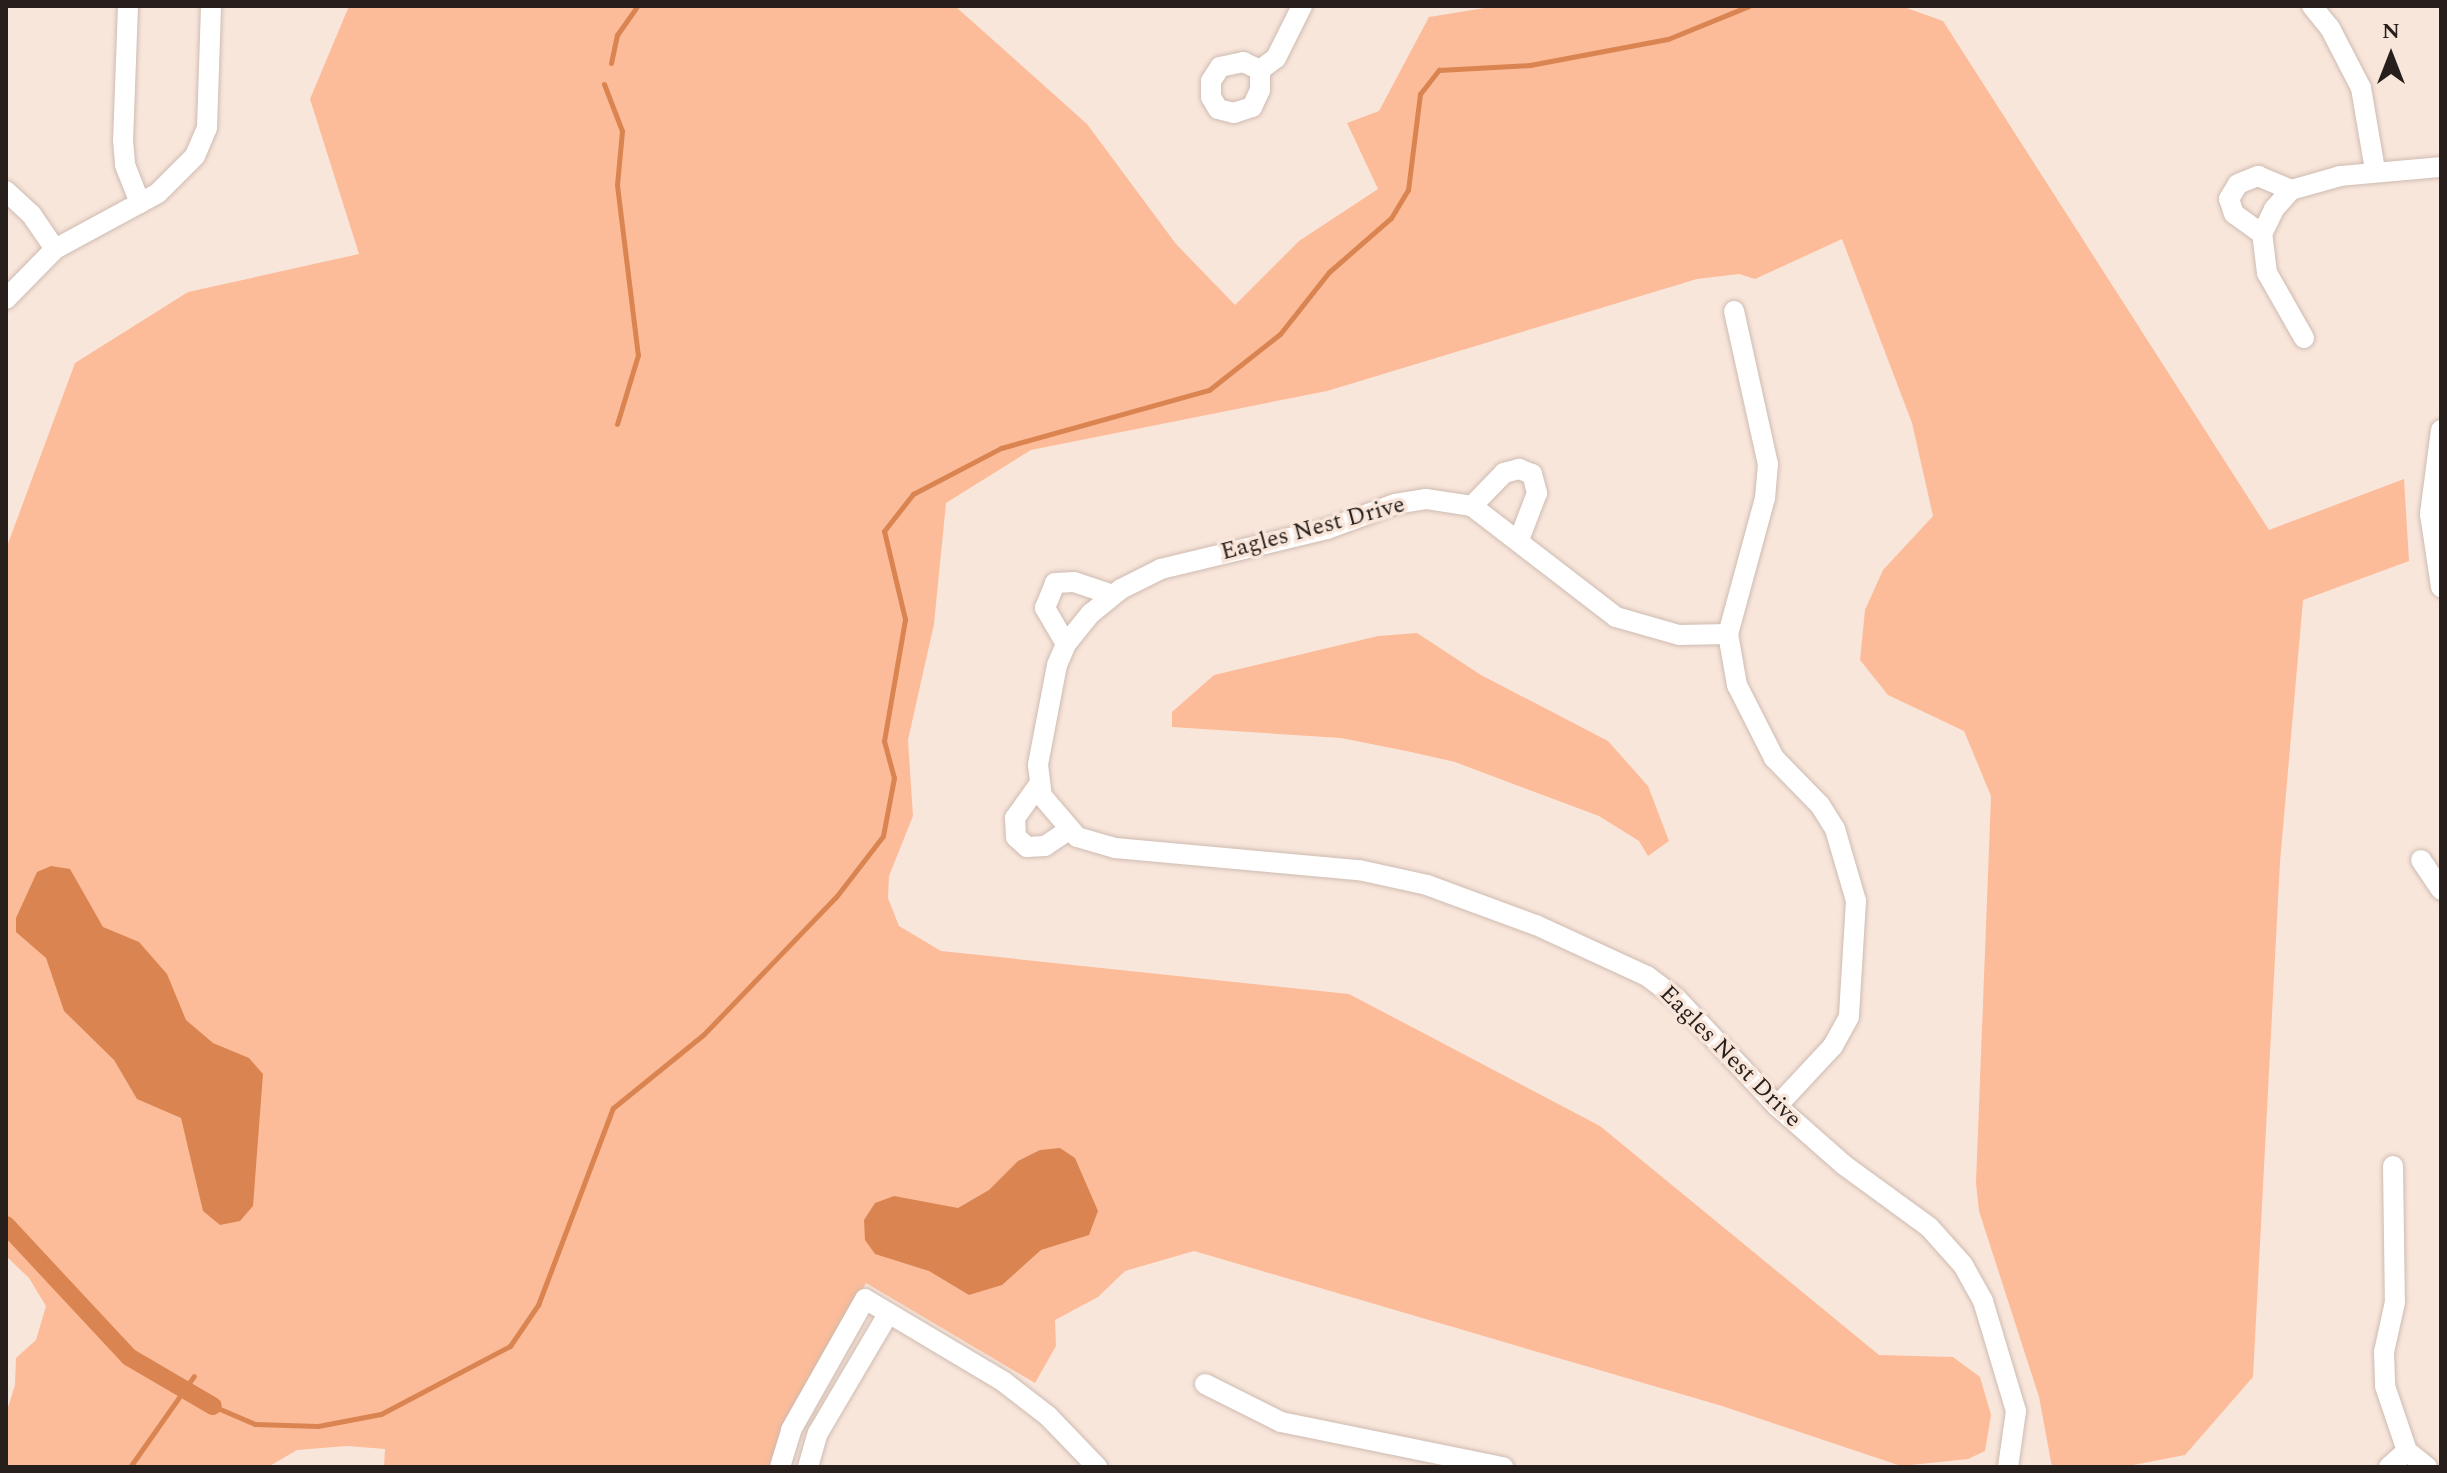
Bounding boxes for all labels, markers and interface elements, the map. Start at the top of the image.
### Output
text: N [2382,15,2400,48]
north arrow [2351,16,2431,96]
street label: Eagles Nest Drive [1218,491,1408,567]
street label: Eagles Nest Drive [1653,980,1807,1134]

